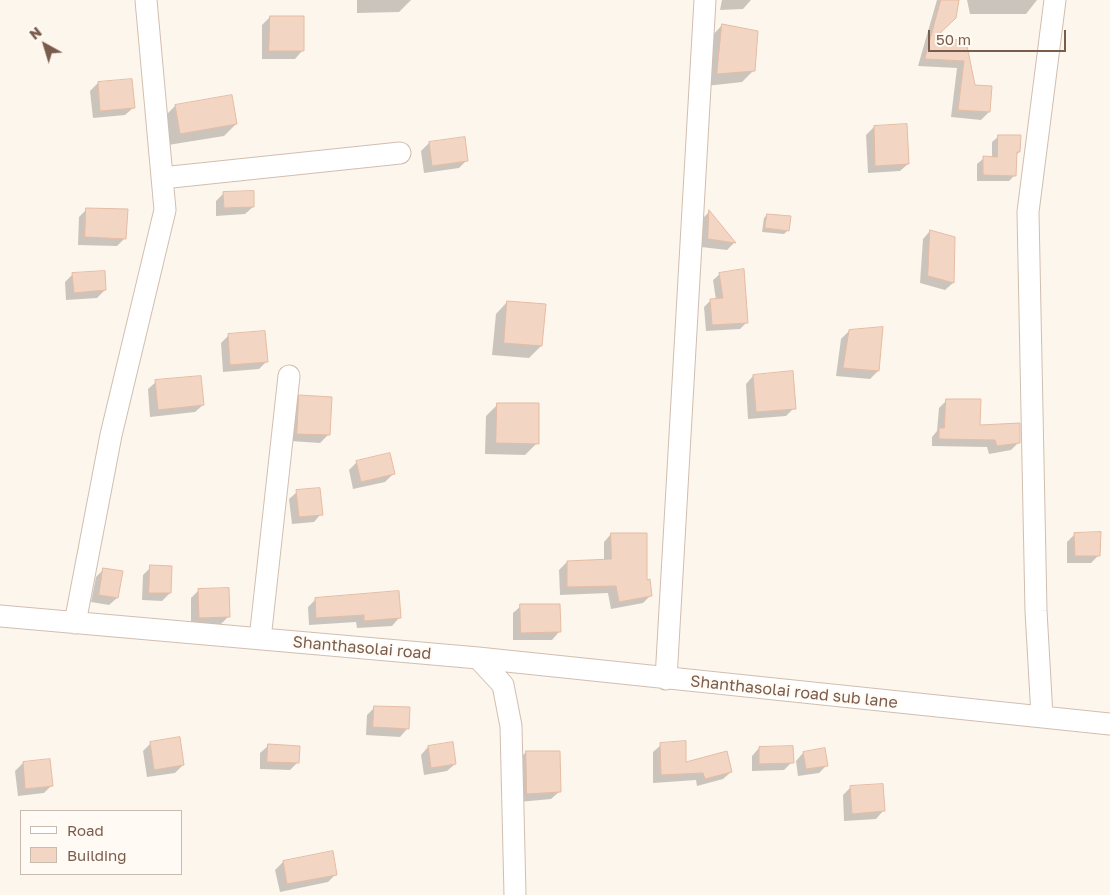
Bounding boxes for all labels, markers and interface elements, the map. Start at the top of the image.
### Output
north arrow [20,20,70,70]
scale bar [930,20,1068,52]
text: N [26,23,45,43]
text: 50 m [936,30,971,48]
street label: Shanthasolai road [292,632,432,664]
street label: Shanthasolai road sub lane [689,672,899,712]
legend [20,810,182,875]
text: Road [67,821,104,839]
text: Building [67,846,127,864]

